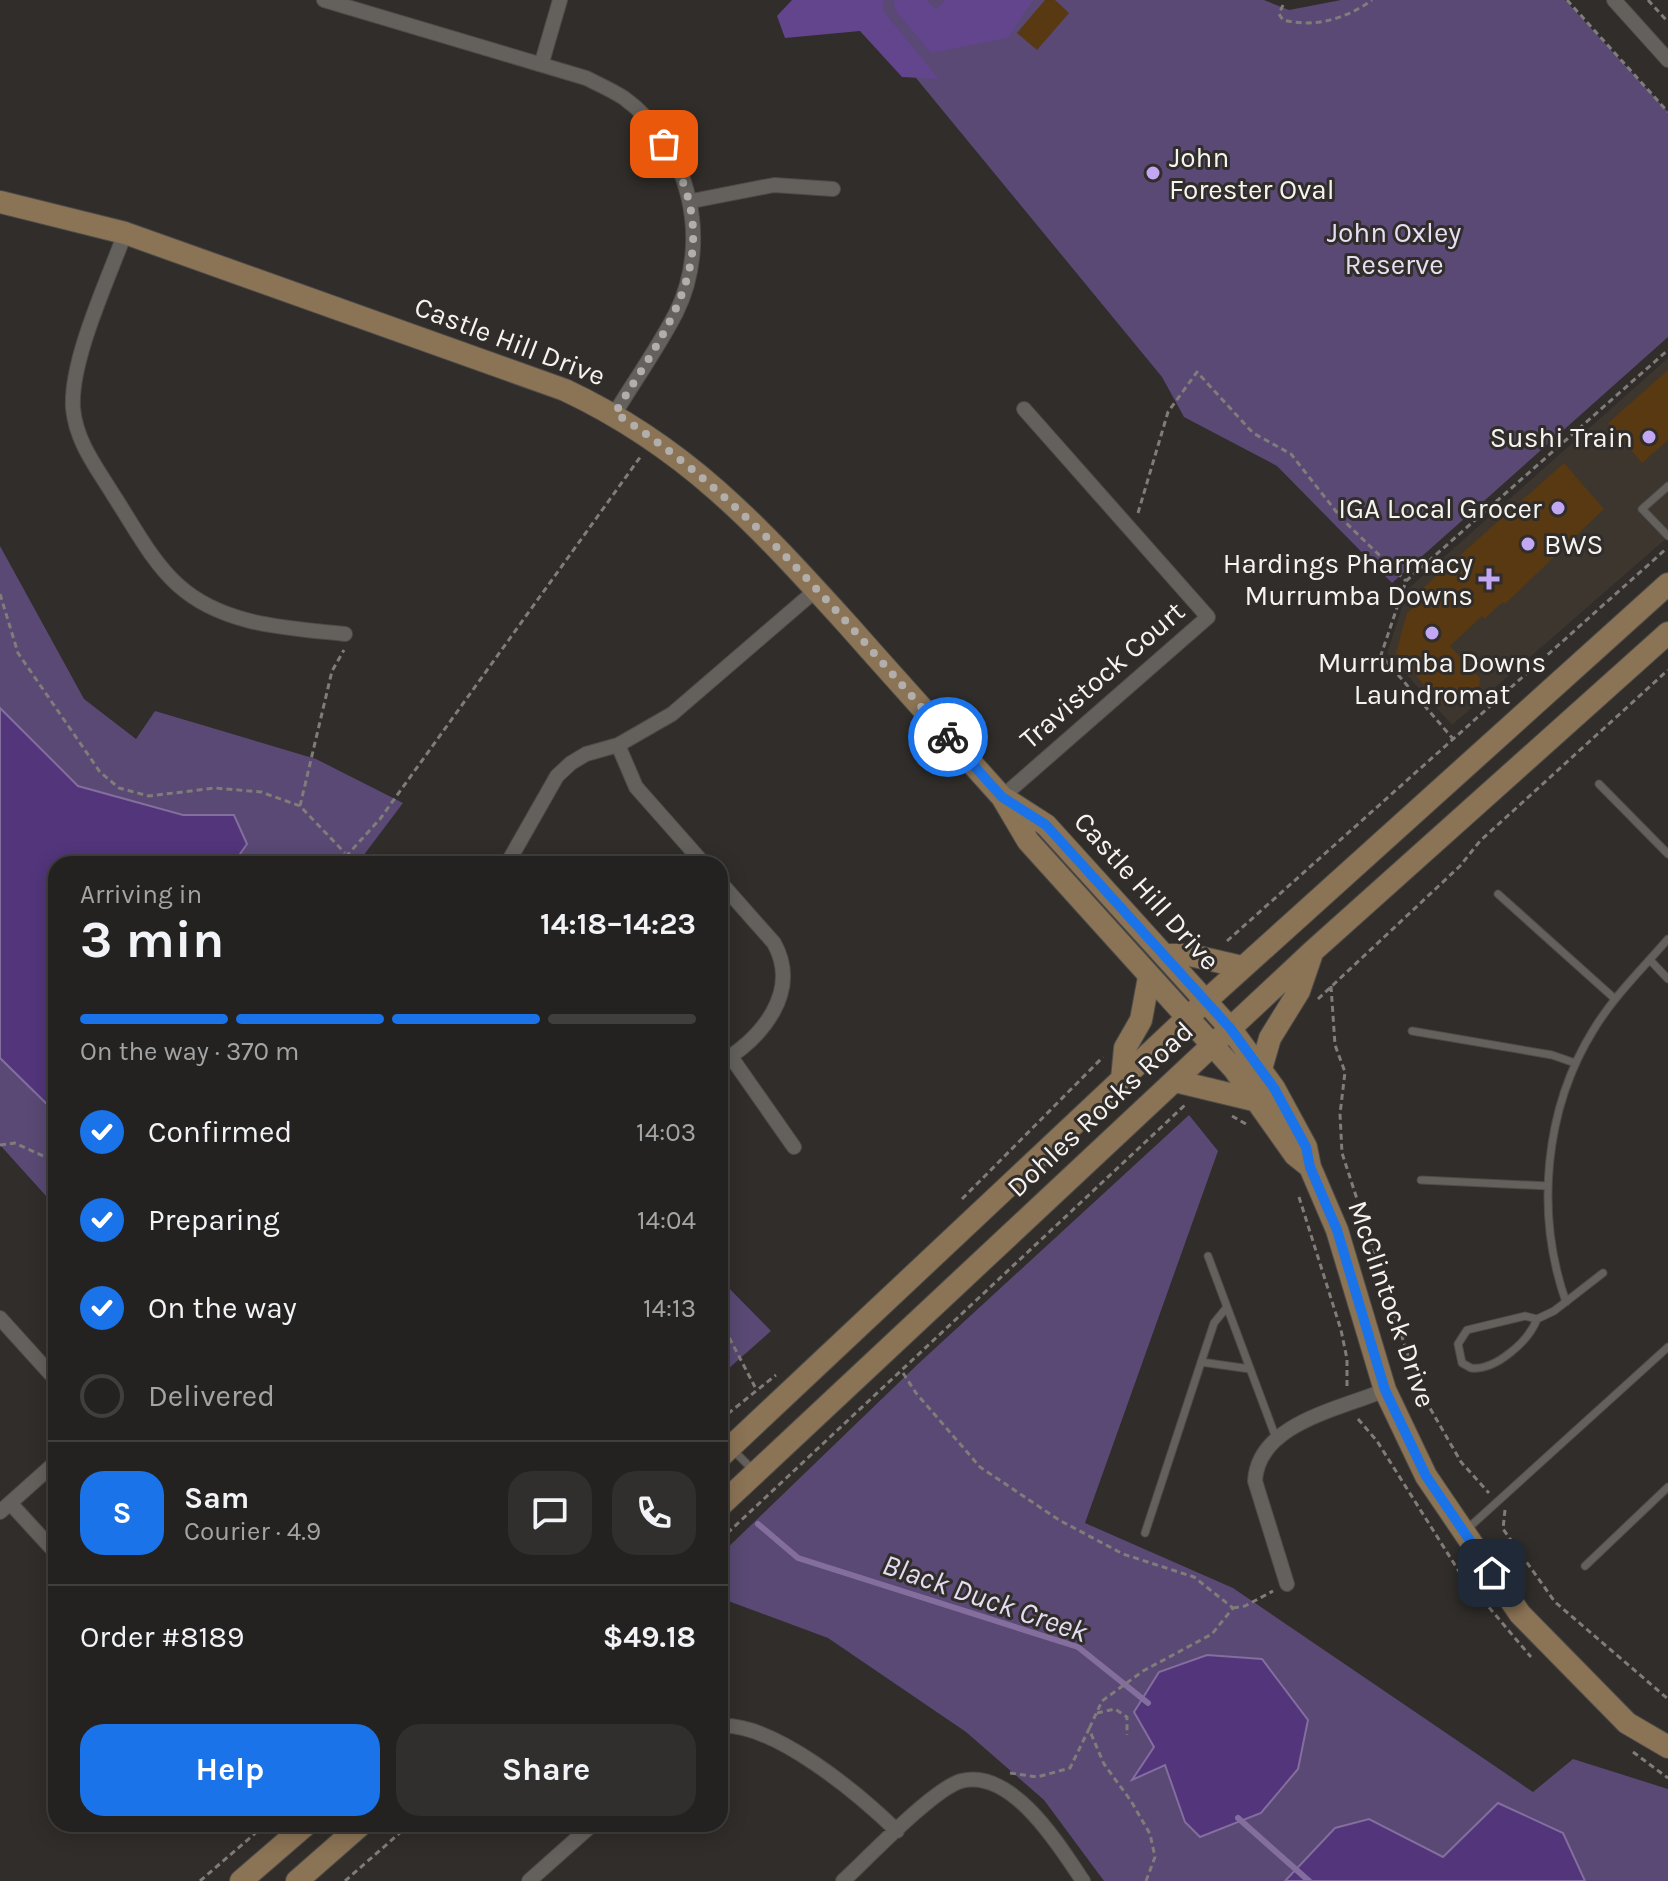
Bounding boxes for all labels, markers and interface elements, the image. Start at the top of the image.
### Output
pin [630,110,698,178]
icon: bag [642,122,686,166]
place label: John Forester Oval [1169,141,1334,206]
marker: John Forester Oval [1144,164,1162,182]
park label: John Oxley Reserve [1327,216,1461,281]
street label: Castle Hill Drive [410,289,610,393]
place label: Sushi Train [1490,421,1633,454]
marker: Sushi Train [1640,428,1658,446]
place label: IGA Local Grocer [1338,492,1543,525]
marker: IGA Local Grocer [1549,499,1567,517]
place label: BWS [1544,528,1603,561]
marker: BWS [1519,535,1537,553]
place label: Hardings Pharmacy Murrumba Downs [1223,547,1473,612]
marker: Hardings Pharmacy Murrumba Downs [1480,570,1498,588]
street label: Travistock Court [1013,595,1191,755]
marker: Murrumba Downs Laundromat [1423,624,1441,642]
place label: Murrumba Downs Laundromat [1318,646,1546,711]
courier [908,697,988,777]
icon: bike [926,715,970,759]
street label: Castle Hill Drive [1067,805,1227,977]
text: Arriving in [80,879,202,910]
text: 14:18–14:23 [540,906,696,942]
text: 3 min [80,909,224,970]
street label: Dohles Rocks Road [1000,1014,1200,1204]
text: On the way · 370 m [80,1036,299,1067]
icon: check [80,1110,124,1154]
text: Confirmed [148,1114,292,1150]
text: 14:03 [636,1117,696,1148]
street label: McClintock Drive [1341,1196,1443,1412]
icon: check [80,1198,124,1242]
text: Preparing [148,1202,280,1238]
text: 14:04 [637,1205,696,1236]
icon: check [80,1286,124,1330]
text: On the way [148,1290,297,1326]
text: 14:13 [643,1293,696,1324]
text: Delivered [148,1378,275,1414]
button: chat [508,1471,592,1555]
button: phone [612,1471,696,1555]
text: Sam [184,1480,249,1516]
text: S [112,1495,132,1531]
text: Courier · 4.9 [184,1516,321,1547]
pin [1458,1539,1526,1607]
water label: Black Duck Creek [878,1546,1093,1650]
icon: home [1470,1551,1514,1595]
text: Order #8189 [80,1619,244,1655]
text: $49.18 [603,1619,696,1655]
button: Help [80,1724,380,1816]
button: Share [396,1724,696,1816]

